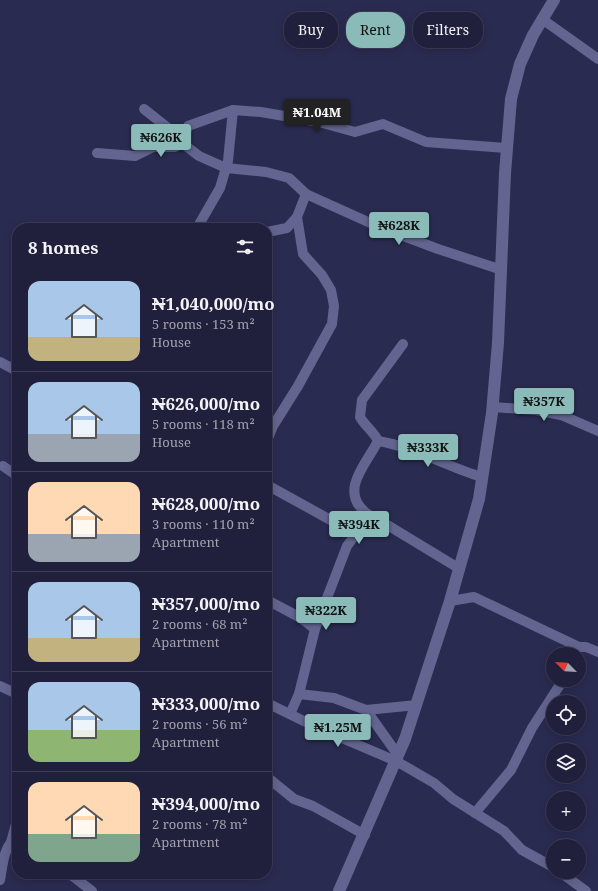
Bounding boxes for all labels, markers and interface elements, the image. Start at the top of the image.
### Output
chip: Buy [284,12,338,48]
chip: Rent [346,12,405,48]
chip: Filters [413,12,483,48]
pin: ₦1.04M [284,99,350,133]
text: ₦1.04M [293,103,341,121]
pin: ₦626K [133,124,189,158]
text: ₦626K [140,128,182,146]
pin: ₦628K [371,212,427,246]
text: ₦628K [378,216,420,234]
text: 8 homes [28,236,98,259]
icon: filters [234,236,256,258]
text: ₦1,040,000/mo [152,292,275,315]
icon: home [60,297,108,345]
text: 5 rooms · 153 m² [152,315,255,333]
text: House [152,333,191,351]
pin: ₦357K [516,388,572,422]
text: ₦626,000/mo [152,392,260,415]
text: ₦357K [523,392,565,410]
icon: home [60,398,108,446]
text: 5 rooms · 118 m² [152,415,255,433]
text: House [152,433,191,451]
pin: ₦333K [400,434,456,468]
text: ₦333K [407,438,449,456]
text: ₦628,000/mo [152,492,260,515]
icon: home [60,498,108,546]
pin: ₦394K [331,511,387,545]
text: 3 rooms · 110 m² [152,515,255,533]
text: ₦394K [338,515,380,533]
text: Apartment [152,533,219,551]
text: ₦357,000/mo [152,592,260,615]
pin: ₦322K [298,597,354,631]
icon: home [60,598,108,646]
text: ₦322K [305,601,347,619]
text: 2 rooms · 68 m² [152,615,247,633]
text: Apartment [152,633,219,651]
north arrow [546,647,586,687]
map controls [546,647,586,879]
text: ₦333,000/mo [152,692,260,715]
button: locate [546,695,586,735]
icon: home [60,698,108,746]
pin: ₦1.25M [305,714,371,748]
text: 2 rooms · 56 m² [152,715,247,733]
text: ₦1.25M [314,718,362,736]
text: Apartment [152,733,219,751]
button: layers [546,743,586,783]
button: + [546,791,586,831]
text: ₦394,000/mo [152,792,260,815]
icon: home [60,798,108,846]
text: 2 rooms · 78 m² [152,815,247,833]
text: Apartment [152,833,219,851]
button: − [546,839,586,879]

